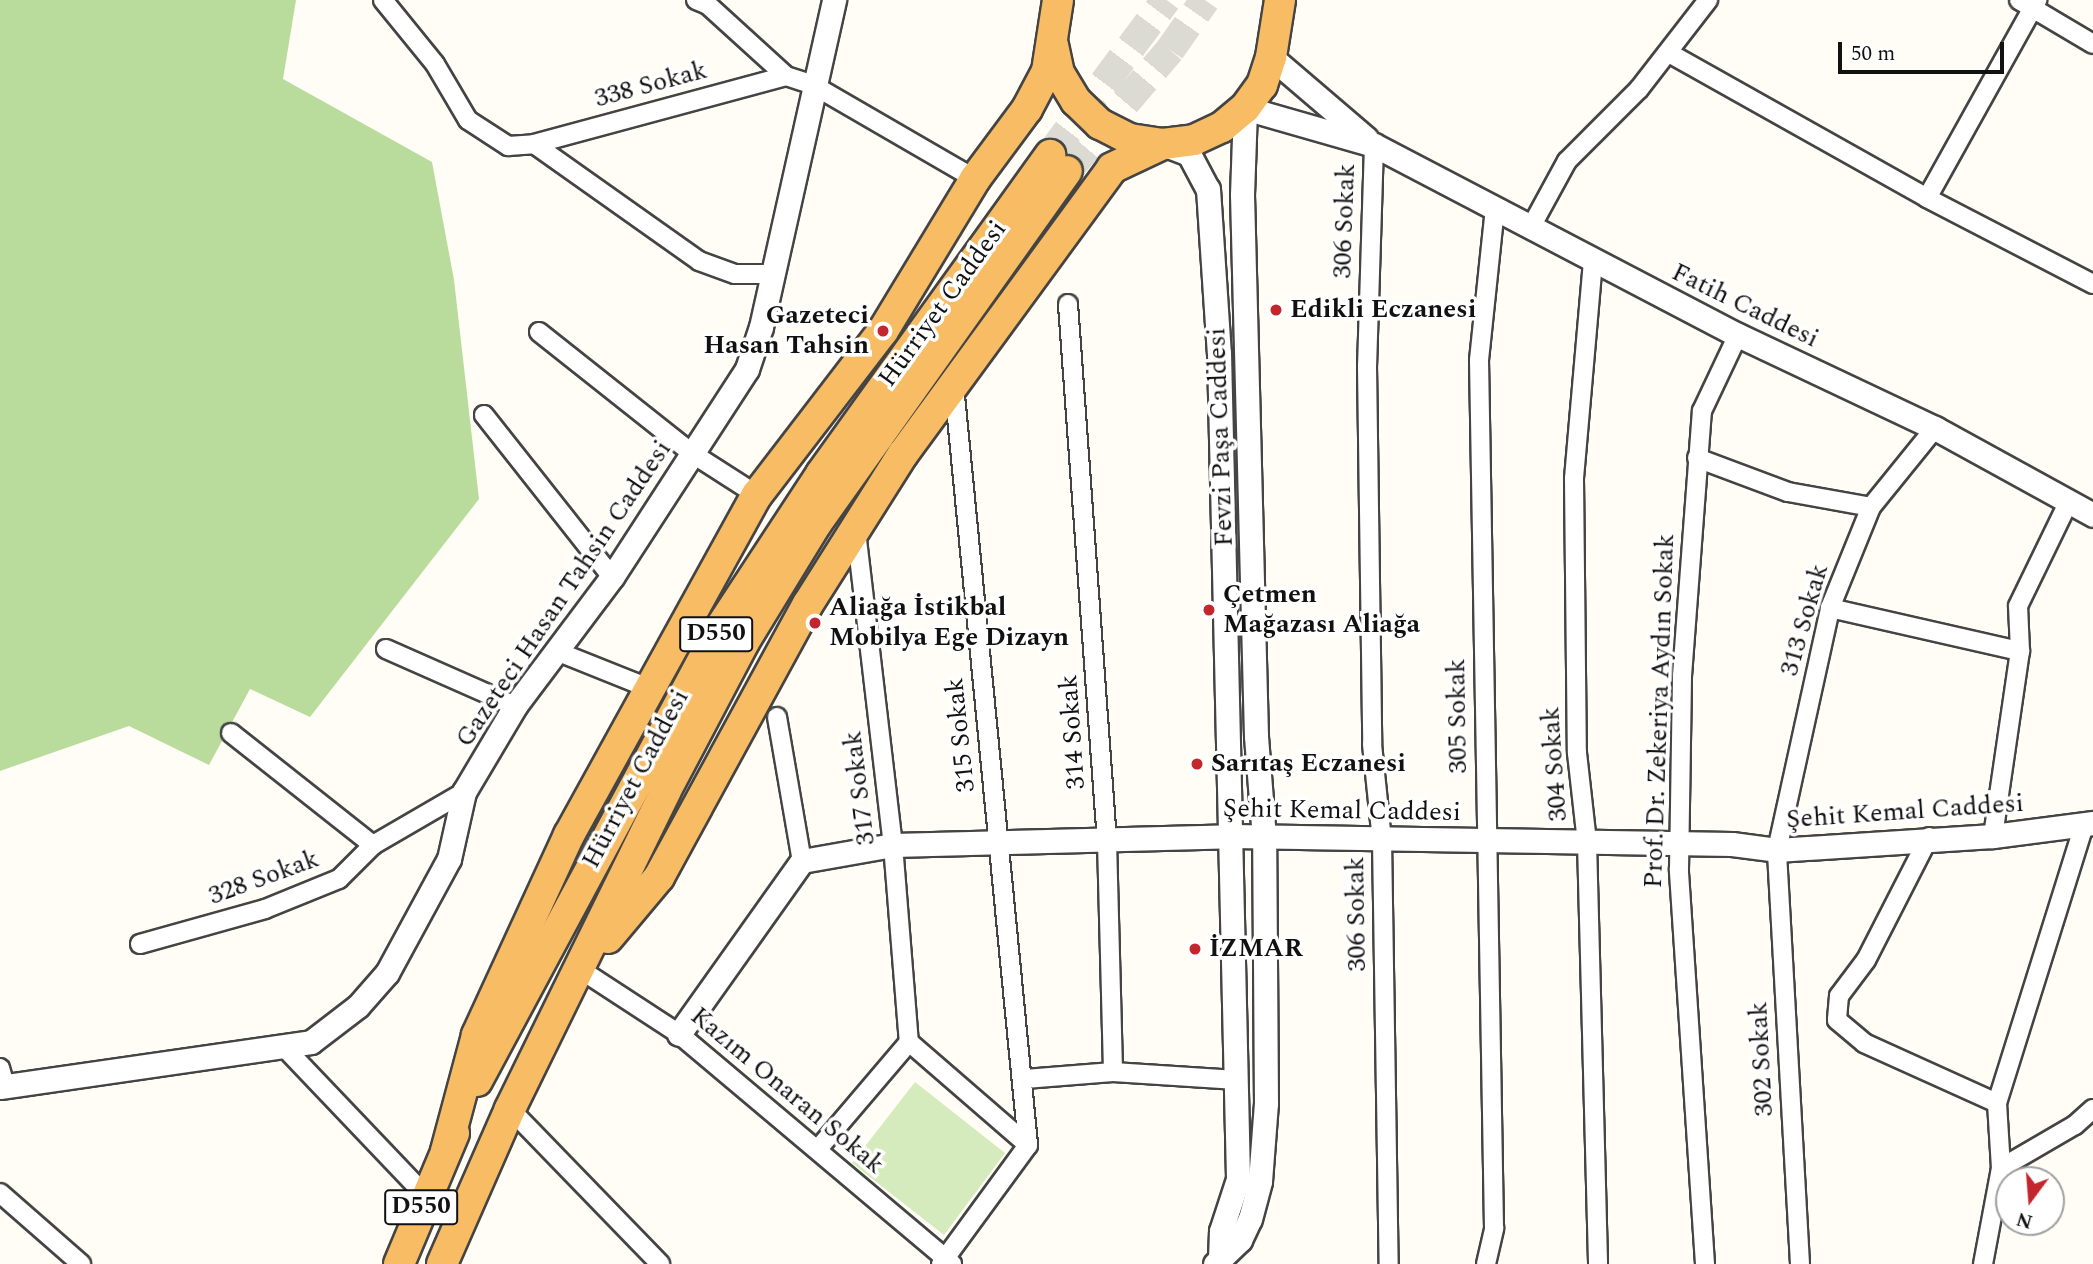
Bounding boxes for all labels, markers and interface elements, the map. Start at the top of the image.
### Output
scale bar [1841,28,2007,72]
text: 50 m [1851,38,1895,70]
street label: 338 Sokak [591,55,711,115]
street label: 306 Sokak [1327,163,1363,279]
street label: Hürriyet Caddesi [872,215,1014,393]
street label: Fatih Caddesi [1666,257,1824,355]
place label: Edikli Eczanesi [1290,294,1476,326]
place label: Gazeteci Hasan Tahsin [704,300,869,362]
marker: Edikli Eczanesi [1268,302,1284,318]
marker: Gazeteci Hasan Tahsin [875,323,891,339]
street label: Fevzi Paşa Caddesi [1202,327,1240,547]
street label: Gazeteci Hasan Tahsin Caddesi [449,435,679,753]
street label: Prof. Dr. Zekeriya Aydın Sokak [1638,533,1682,889]
street label: 313 Sokak [1774,560,1836,680]
place label: Çetmen Mağazası Aliağa [1223,579,1420,640]
place label: Aliağa İstikbal Mobilya Ege Dizayn [829,592,1069,654]
marker: Çetmen Mağazası Aliağa [1201,602,1217,618]
road number: D550 [678,614,754,654]
marker: Aliağa İstikbal Mobilya Ege Dizayn [807,615,823,631]
street label: 305 Sokak [1441,658,1475,774]
street label: 314 Sokak [1053,674,1093,790]
street label: 315 Sokak [939,676,983,794]
street label: Hürriyet Caddesi [576,684,696,874]
street label: 304 Sokak [1535,706,1575,822]
street label: 317 Sokak [838,729,882,847]
place label: Sarıtaş Eczanesi [1211,748,1406,780]
marker: Sarıtaş Eczanesi [1189,756,1205,772]
street label: Şehit Kemal Caddesi [1785,788,2025,836]
street label: Şehit Kemal Caddesi [1223,793,1461,829]
street label: 328 Sokak [205,844,323,912]
street label: 306 Sokak [1340,856,1374,972]
place label: İZMAR [1209,933,1303,965]
marker: İZMAR [1187,941,1203,957]
street label: Kazım Onaran Sokak [684,1001,890,1181]
street label: 302 Sokak [1743,1001,1781,1117]
north arrow [1995,1166,2065,1236]
road number: D550 [382,1186,460,1227]
text: N [2013,1204,2036,1236]

